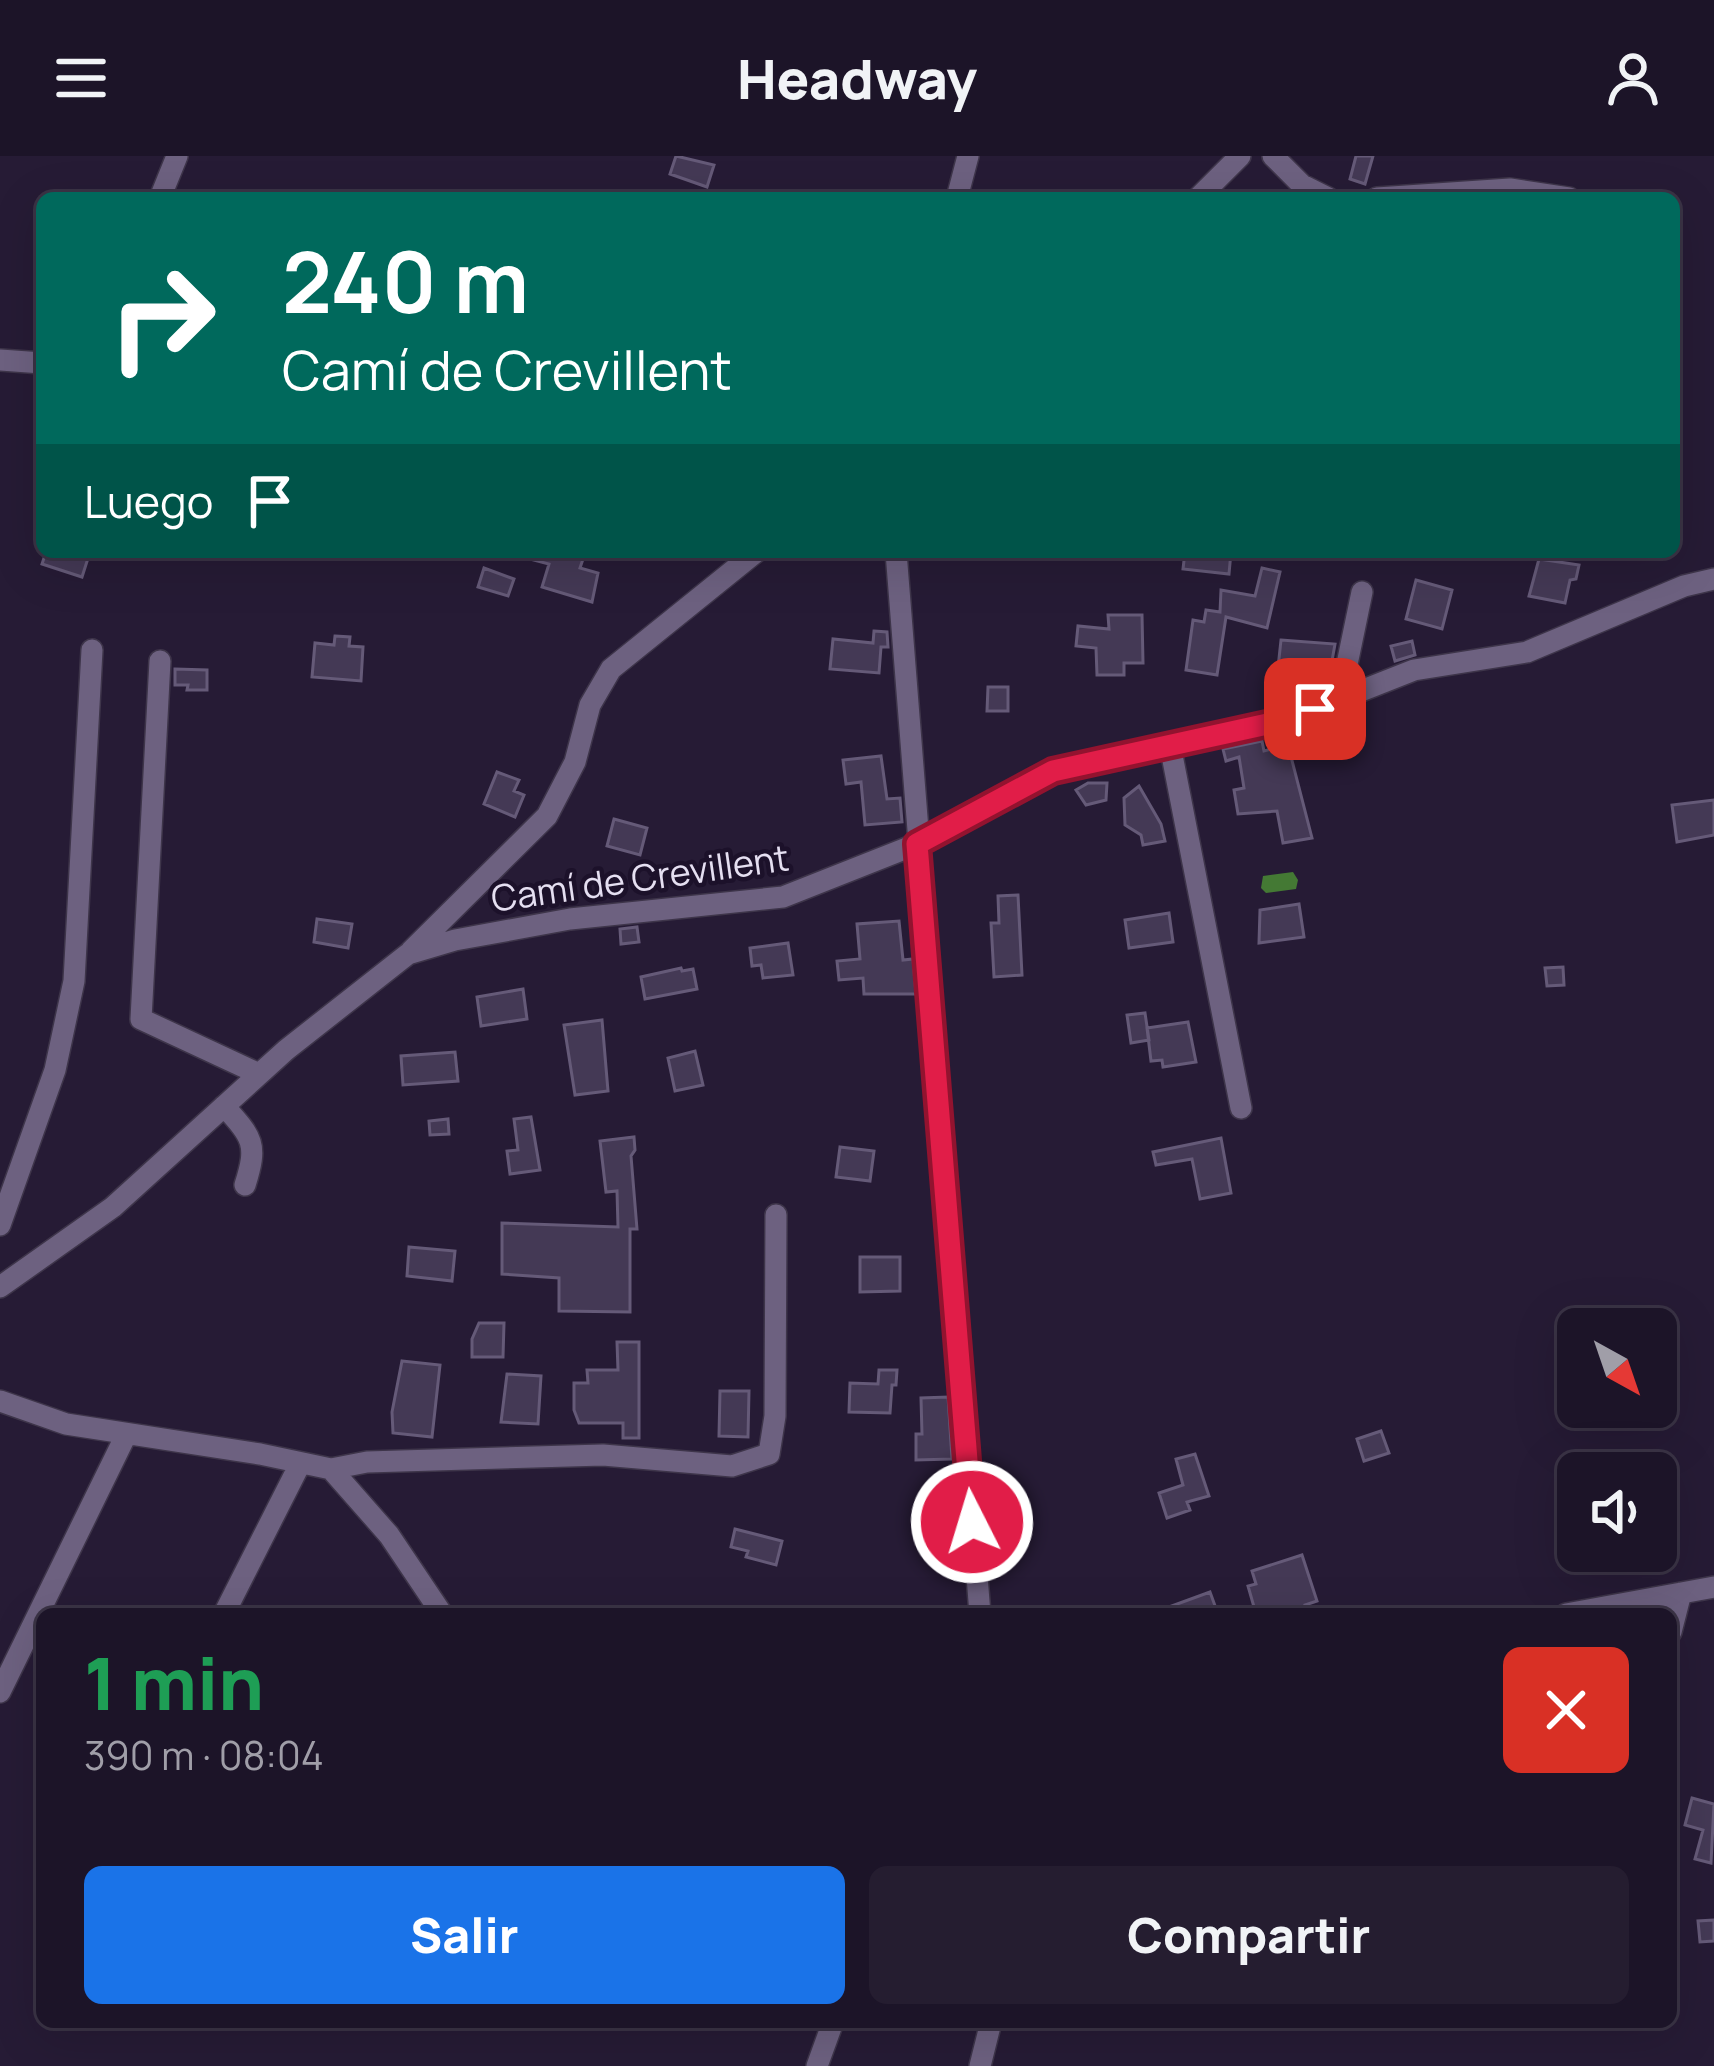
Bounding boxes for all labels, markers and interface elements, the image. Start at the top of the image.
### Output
text: Headway [737,41,977,115]
icon: menu [48,45,114,111]
icon: person [1600,45,1666,111]
text: 240 m [282,223,529,338]
icon: right [84,240,240,396]
text: Camí de Crevillent [282,332,732,406]
icon: arrive [237,468,303,534]
text: Luego [84,470,213,532]
pin [1264,658,1366,760]
icon: arrive [1282,676,1348,742]
street label: Camí de Crevillent [488,832,792,923]
north arrow [1557,1308,1677,1428]
map controls [1557,1308,1677,1572]
button: sound [1557,1452,1677,1572]
position arrow [909,1459,1035,1585]
text: 1 min [84,1633,264,1732]
button: close [1503,1647,1629,1773]
text: 390 m · 08:04 [84,1728,324,1782]
button: Salir [84,1866,845,2004]
button: Compartir [869,1866,1629,2004]

